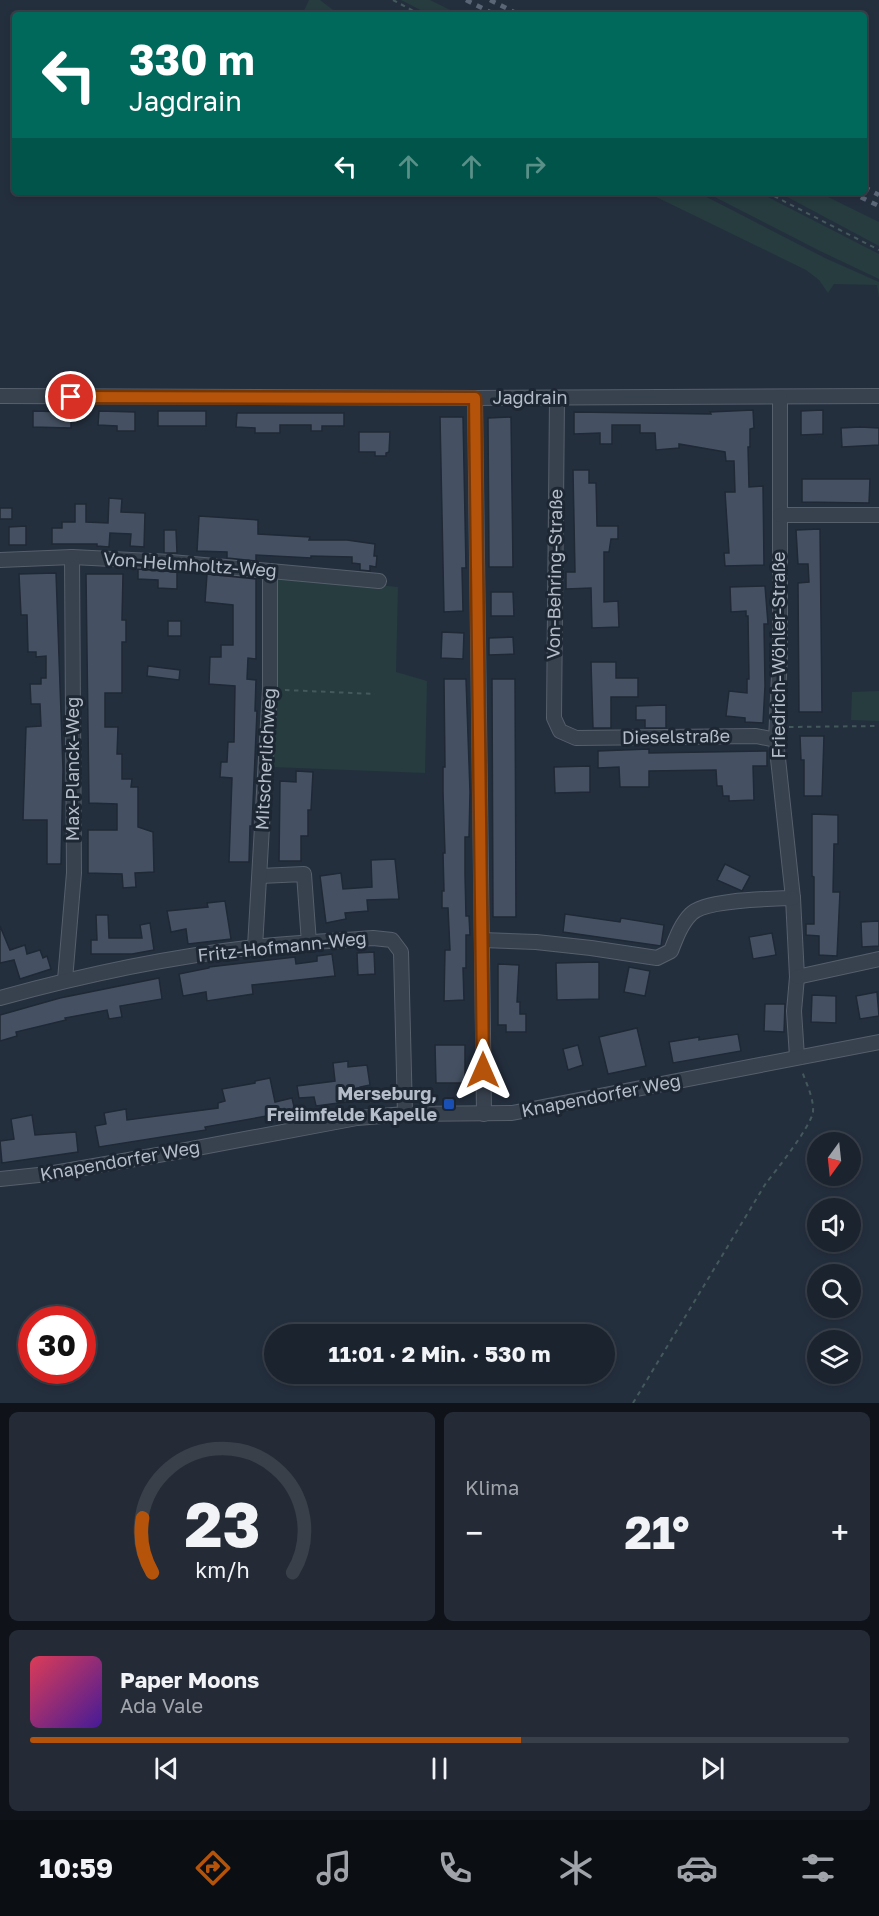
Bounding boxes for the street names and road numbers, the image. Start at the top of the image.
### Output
street label: Jagdrain [492,386,568,408]
street label: Von-Behring-Straße [542,489,566,659]
street label: Von-Helmholtz-Weg [102,547,278,581]
street label: Friedrich-Wöhler-Straße [767,551,789,759]
street label: Mitscherlichweg [250,687,280,831]
street label: Max-Planck-Weg [61,697,83,841]
street label: Dieselstraße [622,724,730,748]
street label: Fritz-Hofmann-Weg [196,926,367,966]
street label: Knapendorfer Weg [519,1069,682,1121]
street label: Knapendorfer Weg [38,1135,201,1185]

